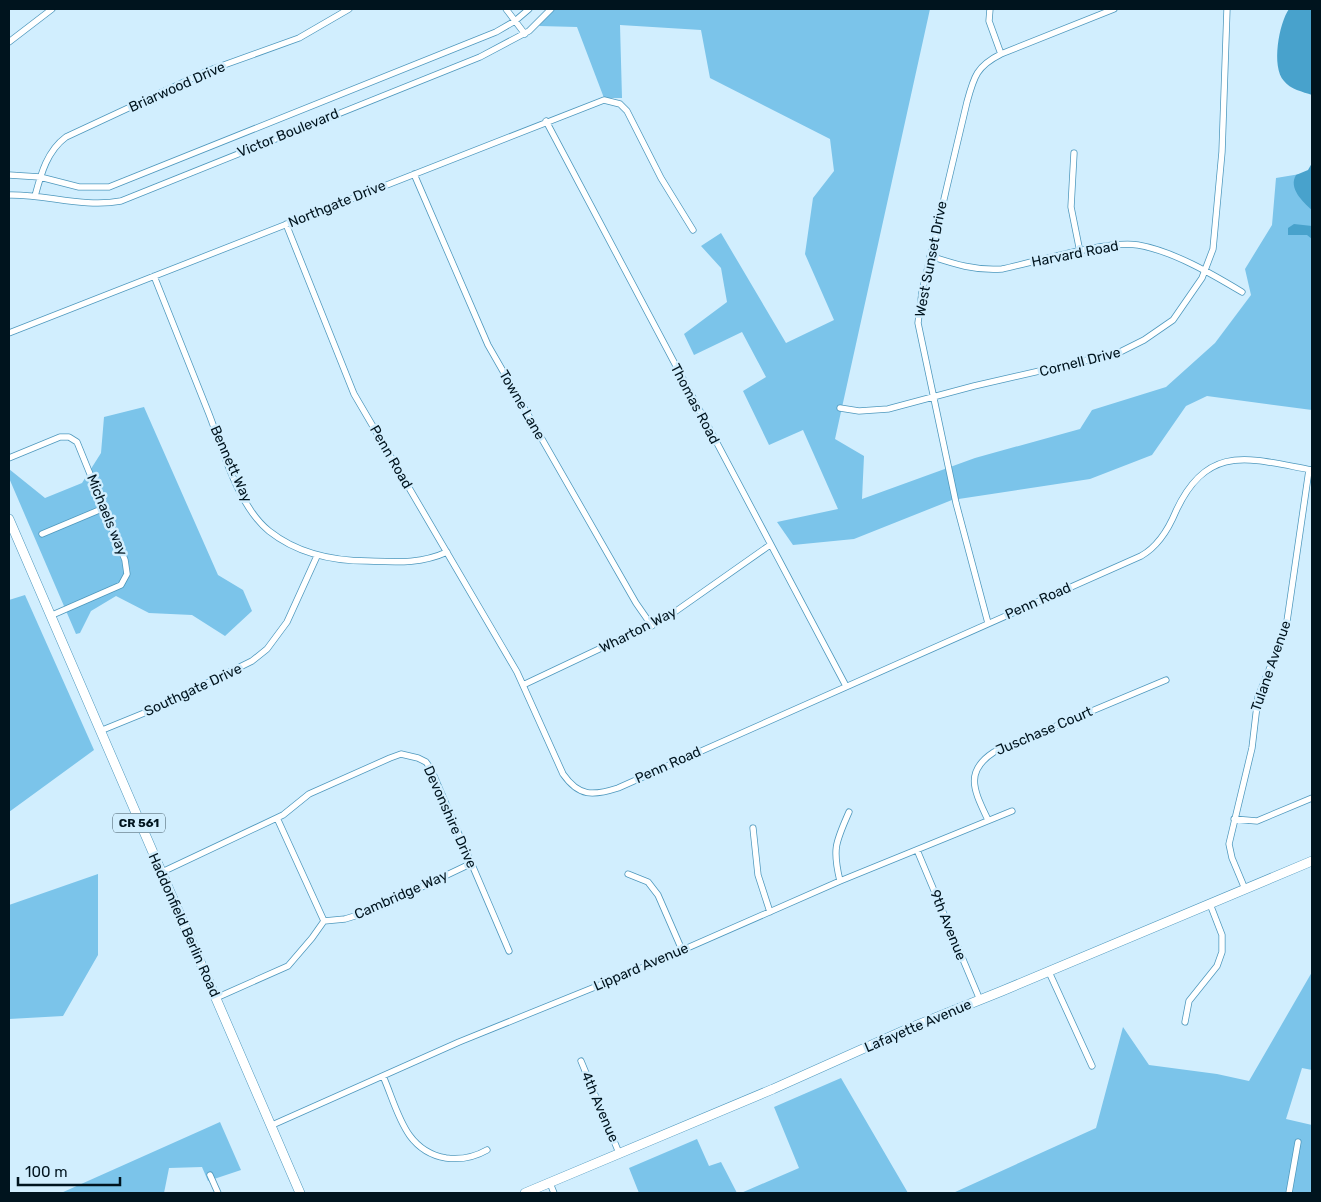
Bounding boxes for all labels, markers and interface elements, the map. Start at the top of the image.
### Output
street label: Briarwood Drive [126,58,228,116]
street label: Victor Boulevard [235,105,341,161]
street label: Northgate Drive [286,177,388,231]
street label: West Sunset Drive [911,199,951,319]
street label: Harvard Road [1030,237,1120,271]
street label: Cornell Drive [1038,344,1122,380]
street label: Thomas Road [667,361,723,447]
street label: Towne Lane [495,367,549,443]
street label: Penn Road [366,422,416,492]
street label: Bennett Way [206,423,256,505]
street label: Michaels way [83,472,131,558]
street label: Penn Road [1002,579,1074,623]
street label: Wharton Way [597,603,680,657]
street label: Tulane Avenue [1248,618,1295,714]
street label: Southgate Drive [142,660,245,720]
street label: Juschase Court [993,703,1095,759]
street label: Penn Road [632,743,704,787]
street label: Devonshire Drive [420,763,480,871]
road number: CR 561 [113,814,165,832]
street label: Haddonfield Berlin Road [145,850,223,1000]
street label: Cambridge Way [352,867,451,923]
street label: 9th Avenue [926,887,970,963]
street label: Lippard Avenue [591,939,691,995]
street label: Lafayette Avenue [862,996,974,1056]
street label: 4th Avenue [578,1069,622,1145]
scale bar [18,1154,120,1186]
text: 100 m [25,1163,67,1181]

